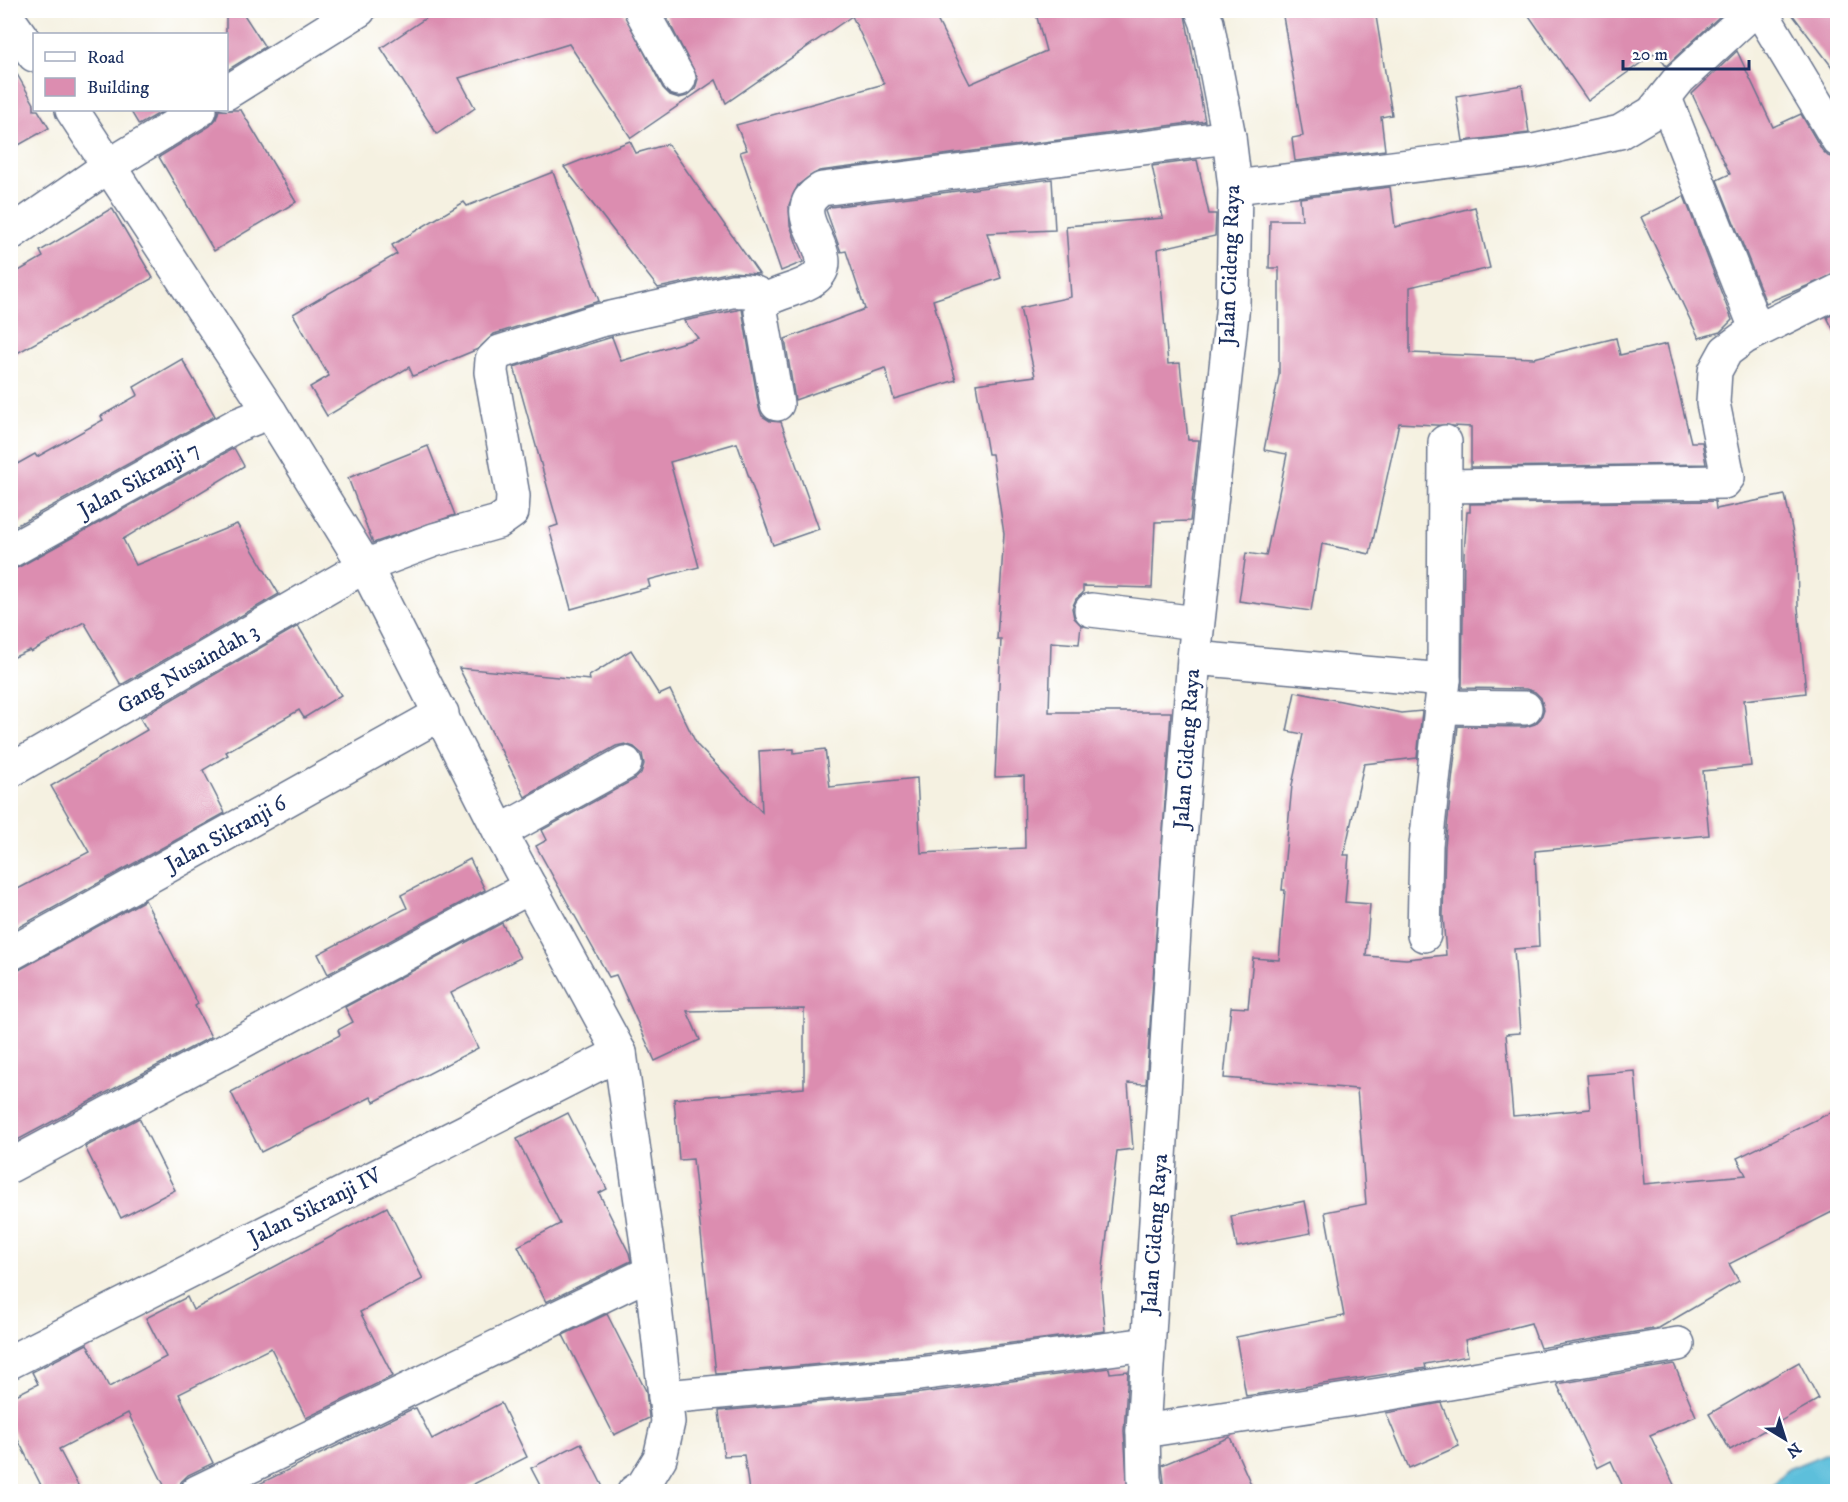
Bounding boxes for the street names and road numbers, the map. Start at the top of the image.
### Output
street label: Jalan Cideng Raya [1214,184,1246,348]
street label: Jalan Sikranji 7 [72,436,204,525]
street label: Gang Nusaindah 3 [113,618,263,720]
street label: Jalan Cideng Raya [1168,667,1206,832]
street label: Jalan Sikranji 6 [159,789,293,879]
street label: Jalan Cideng Raya [1136,1152,1174,1317]
street label: Jalan Sikranji IV [242,1161,387,1253]

